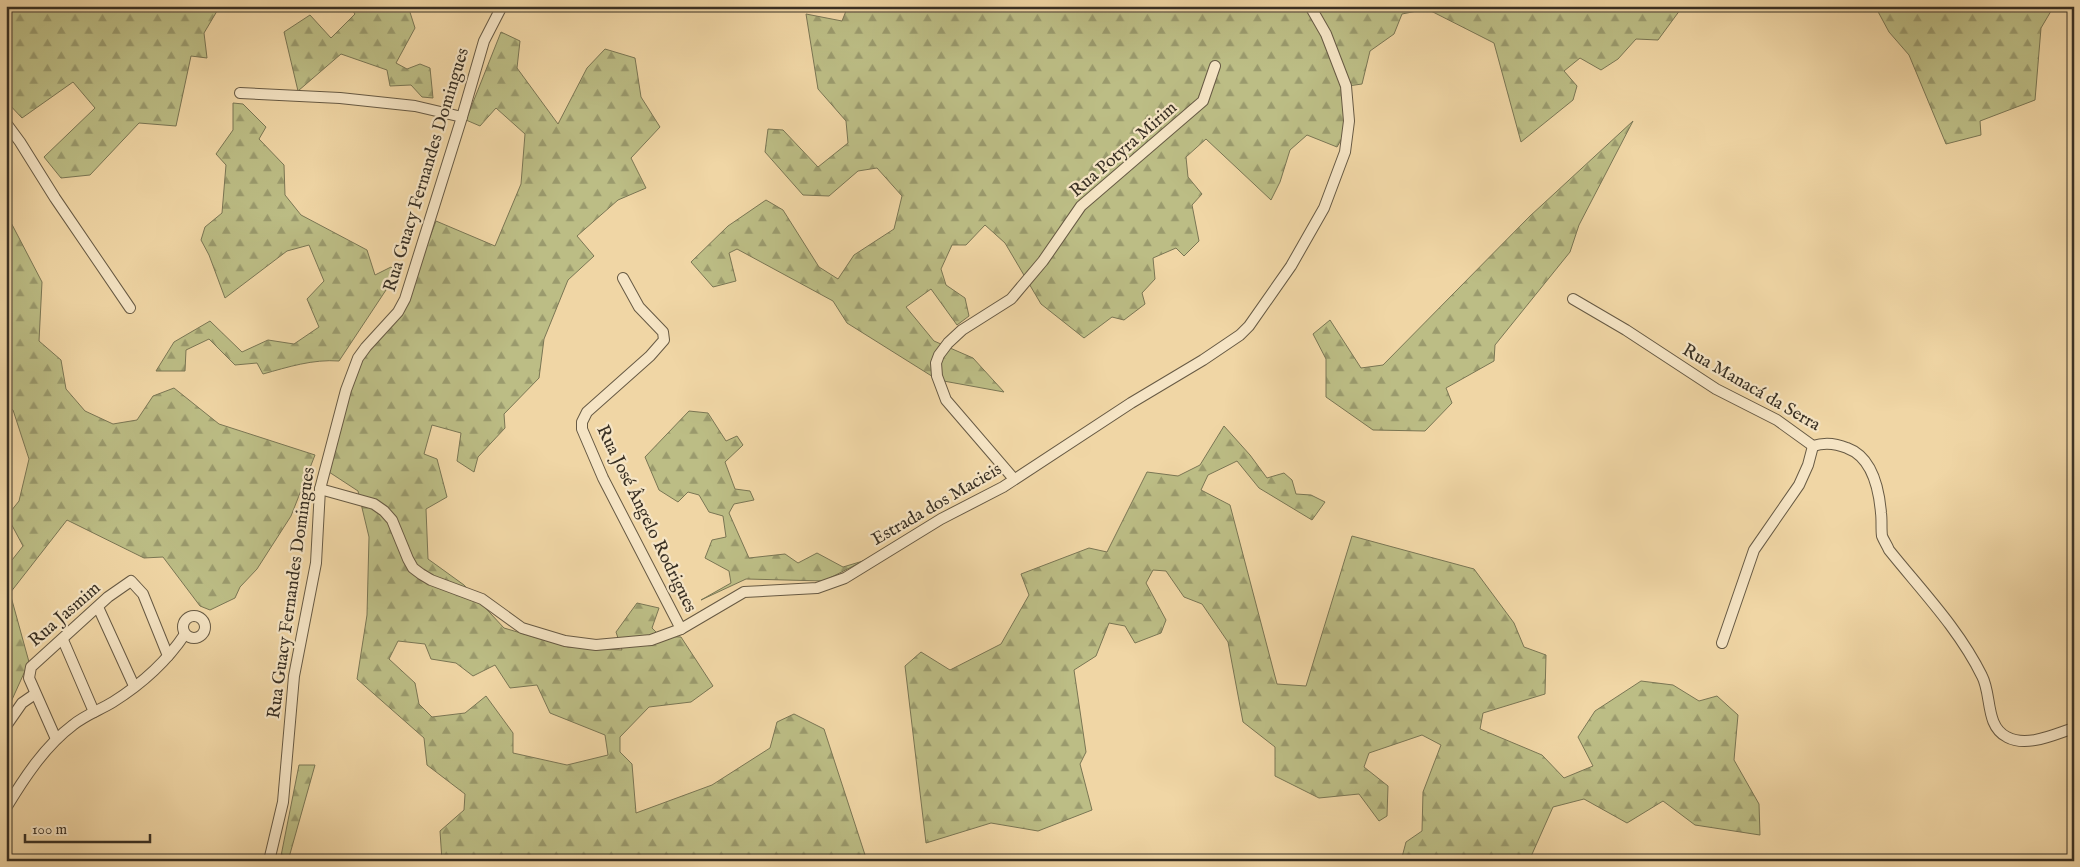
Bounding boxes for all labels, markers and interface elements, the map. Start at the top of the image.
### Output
street label: Rua Guacy Fernandes Domingues [379,45,475,295]
street label: Rua Potyra Mirim [1066,97,1182,203]
street label: Rua Manacá da Serra [1678,339,1824,437]
street label: Rua José Ângelo Rodrigues [591,421,703,617]
street label: Estrada dos Macieis [868,458,1006,552]
street label: Rua Guacy Fernandes Domingues [263,466,321,720]
street label: Rua Jasmim [24,577,106,653]
scale bar [25,812,150,844]
text: 100 m [32,820,68,839]

